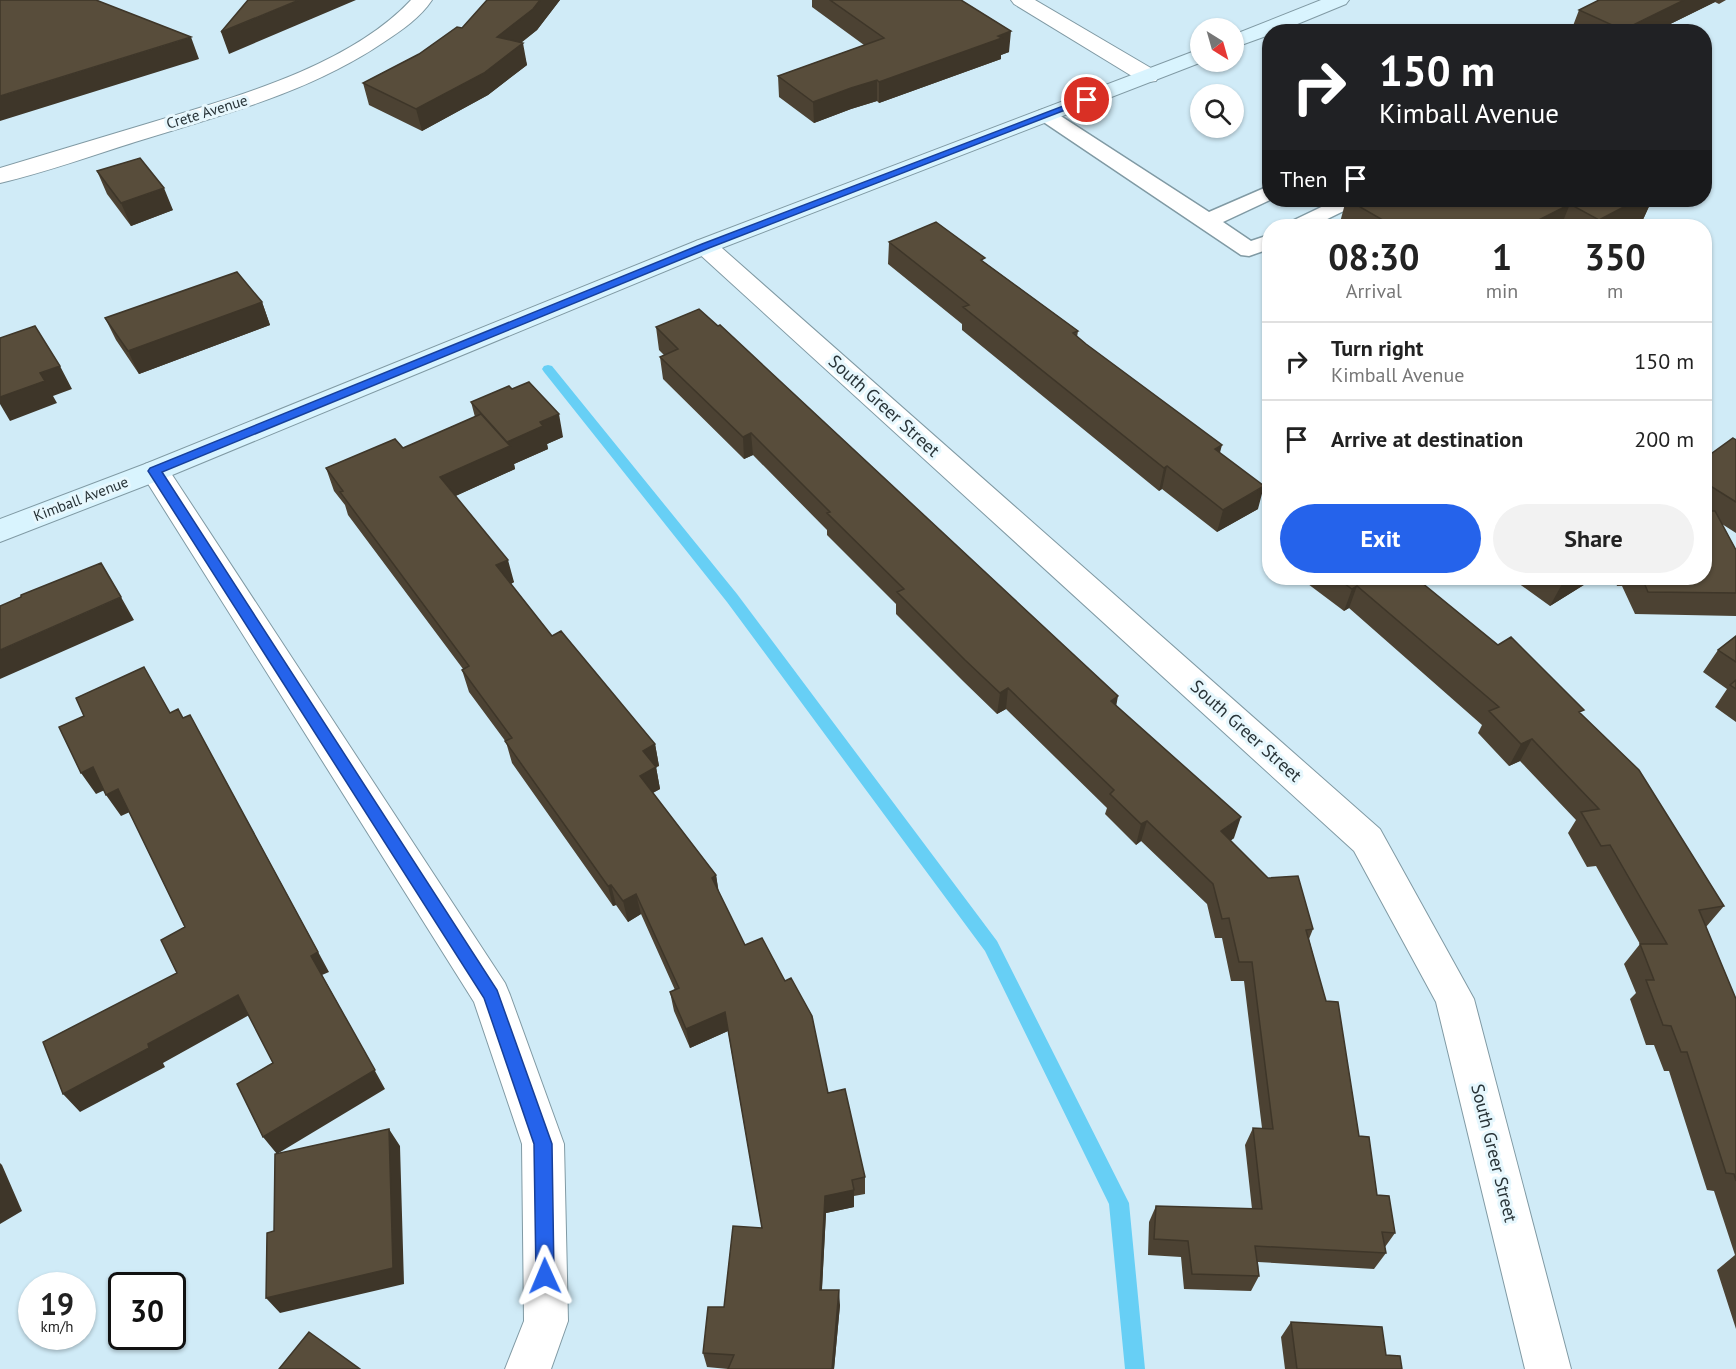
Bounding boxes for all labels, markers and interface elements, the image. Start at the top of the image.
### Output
north arrow [1190,18,1244,72]
map controls [1190,18,1244,138]
text: 150 m [1379,43,1495,98]
icon: right [1280,48,1358,126]
pin [1061,74,1112,125]
icon: arrive [1070,83,1103,116]
button: search [1190,84,1244,138]
street label: Crete Avenue [164,90,250,133]
text: Kimball Avenue [1379,96,1559,130]
icon: arrive [1339,162,1372,195]
text: Then [1280,165,1327,193]
text: 08:30 [1328,233,1420,280]
text: 1 [1492,233,1512,280]
text: 350 [1585,233,1646,280]
text: Arrival [1346,278,1402,304]
text: min [1486,278,1518,304]
text: m [1607,278,1623,304]
text: Turn right [1331,334,1423,362]
icon: right [1280,345,1313,378]
text: 150 m [1634,347,1694,375]
street label: South Greer Street [824,350,945,462]
text: Kimball Avenue [1331,362,1464,388]
icon: arrive [1280,423,1313,456]
text: Arrive at destination [1331,425,1523,453]
text: 200 m [1634,425,1694,453]
street label: Kimball Avenue [31,472,131,525]
button: Exit [1280,504,1481,573]
button: Share [1493,504,1694,573]
street label: South Greer Street [1186,675,1307,787]
street label: South Greer Street [1466,1081,1523,1224]
position arrow [513,1244,577,1308]
speed limit sign: 30 [108,1272,186,1350]
text: 19 [40,1284,74,1323]
text: km/h [41,1317,73,1336]

